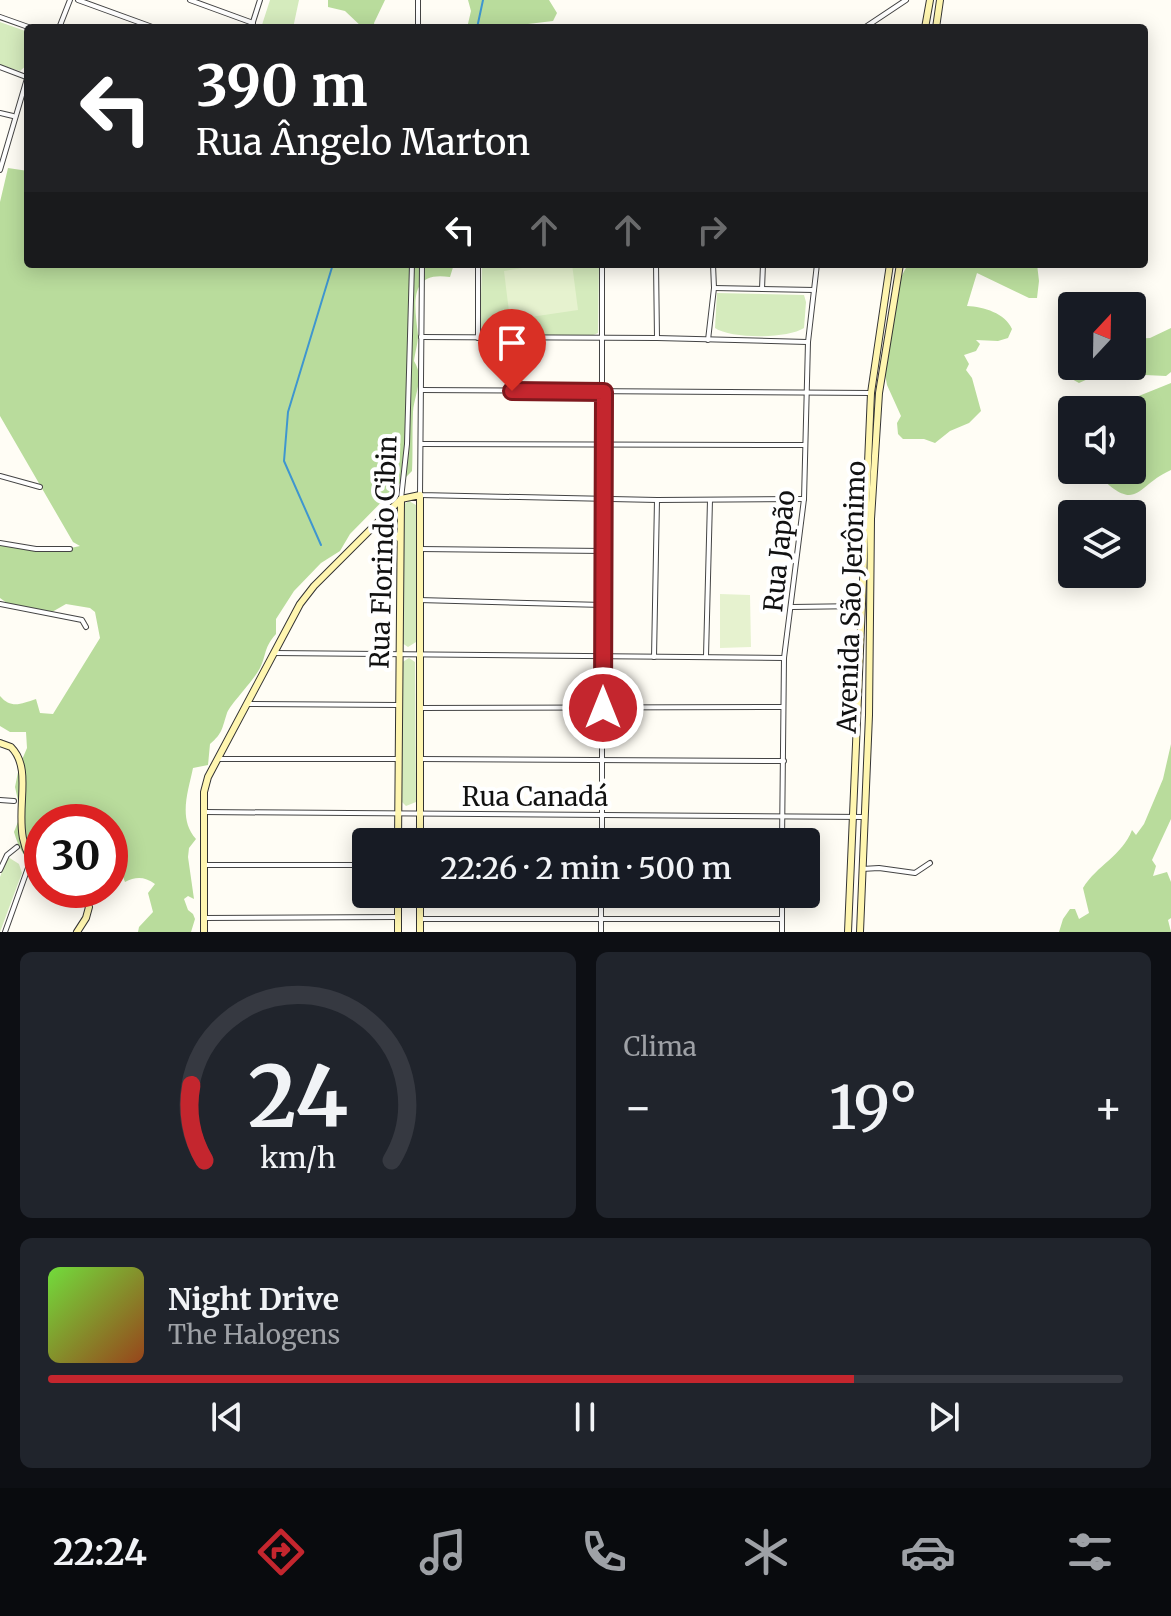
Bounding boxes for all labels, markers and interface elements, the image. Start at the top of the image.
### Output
text: 390 m [196,51,368,121]
icon: left [64,56,168,160]
text: Rua Ângelo Marton [196,120,530,165]
icon: left [438,208,482,252]
icon: ahead [522,208,566,252]
icon: ahead [606,208,650,252]
icon: right [690,208,734,252]
north arrow [1058,292,1146,380]
map controls [1058,292,1146,588]
pin [478,309,546,391]
icon: arrive [490,321,534,365]
button: sound [1058,396,1146,484]
street label: Rua Florindo Cibin [362,435,404,669]
street label: Avenida São Jerônimo [830,460,872,735]
street label: Rua Japão [756,489,802,613]
button: layers [1058,500,1146,588]
position arrow [561,666,645,750]
street label: Rua Canadá [462,780,608,813]
speed limit sign: 30 [24,804,128,908]
text: 22:26 · 2 min · 500 m [440,849,732,887]
text: Clima [624,1030,697,1063]
text: 24 [248,1045,348,1150]
text: 19° [829,1070,917,1145]
text: − [624,1080,653,1135]
text: + [1094,1080,1123,1135]
text: km/h [260,1140,336,1176]
text: Night Drive [168,1280,339,1318]
text: The Halogens [168,1318,340,1351]
icon: previous [205,1395,249,1439]
icon: pause [563,1395,607,1439]
icon: next [922,1395,966,1439]
icon: directions [253,1524,309,1580]
icon: music [415,1524,471,1580]
icon: phone [576,1524,632,1580]
icon: climate [738,1524,794,1580]
icon: car [900,1524,956,1580]
icon: filters [1062,1524,1118,1580]
text: 22:24 [53,1530,147,1575]

